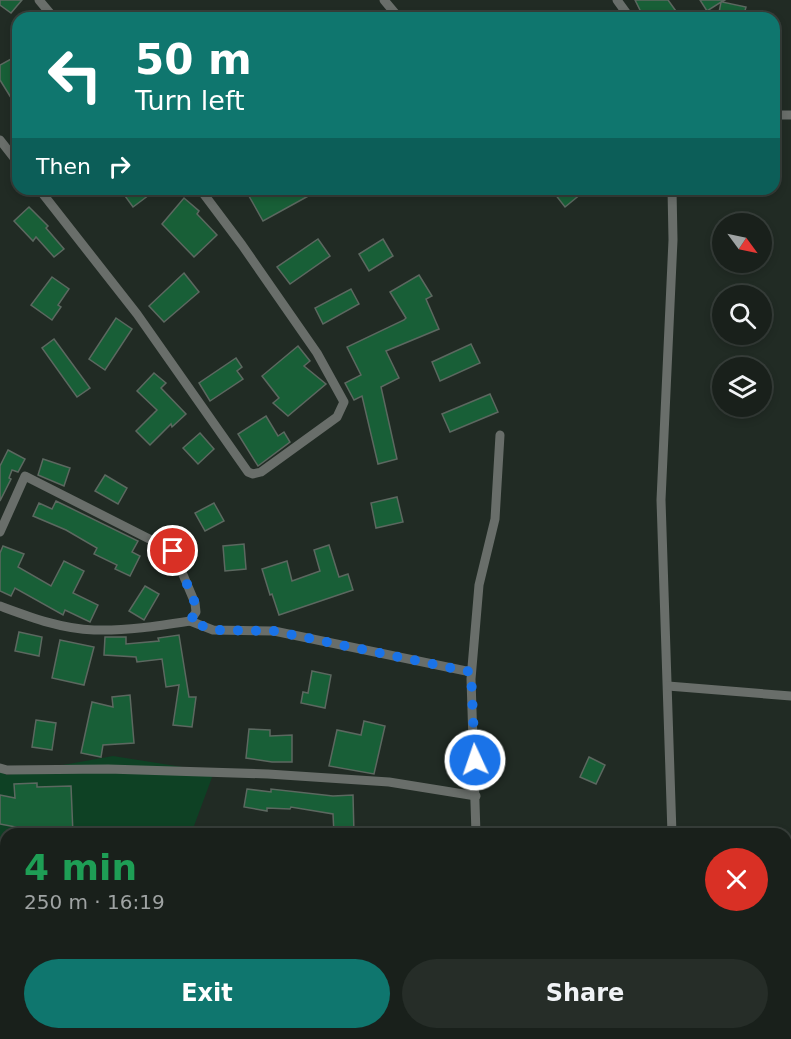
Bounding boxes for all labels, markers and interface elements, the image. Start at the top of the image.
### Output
text: 50 m [135,35,252,84]
icon: left [36,36,114,114]
text: Turn left [135,85,245,116]
icon: right [103,150,136,183]
text: Then [36,154,91,179]
north arrow [712,213,772,273]
map controls [712,213,772,417]
button: search [712,285,772,345]
button: layers [712,357,772,417]
pin [147,525,198,576]
icon: arrive [156,534,189,567]
position arrow [443,728,507,792]
text: 4 min [24,847,137,888]
button: close [705,848,768,911]
text: 250 m · 16:19 [24,890,165,914]
button: Exit [24,959,390,1028]
button: Share [402,959,768,1028]

